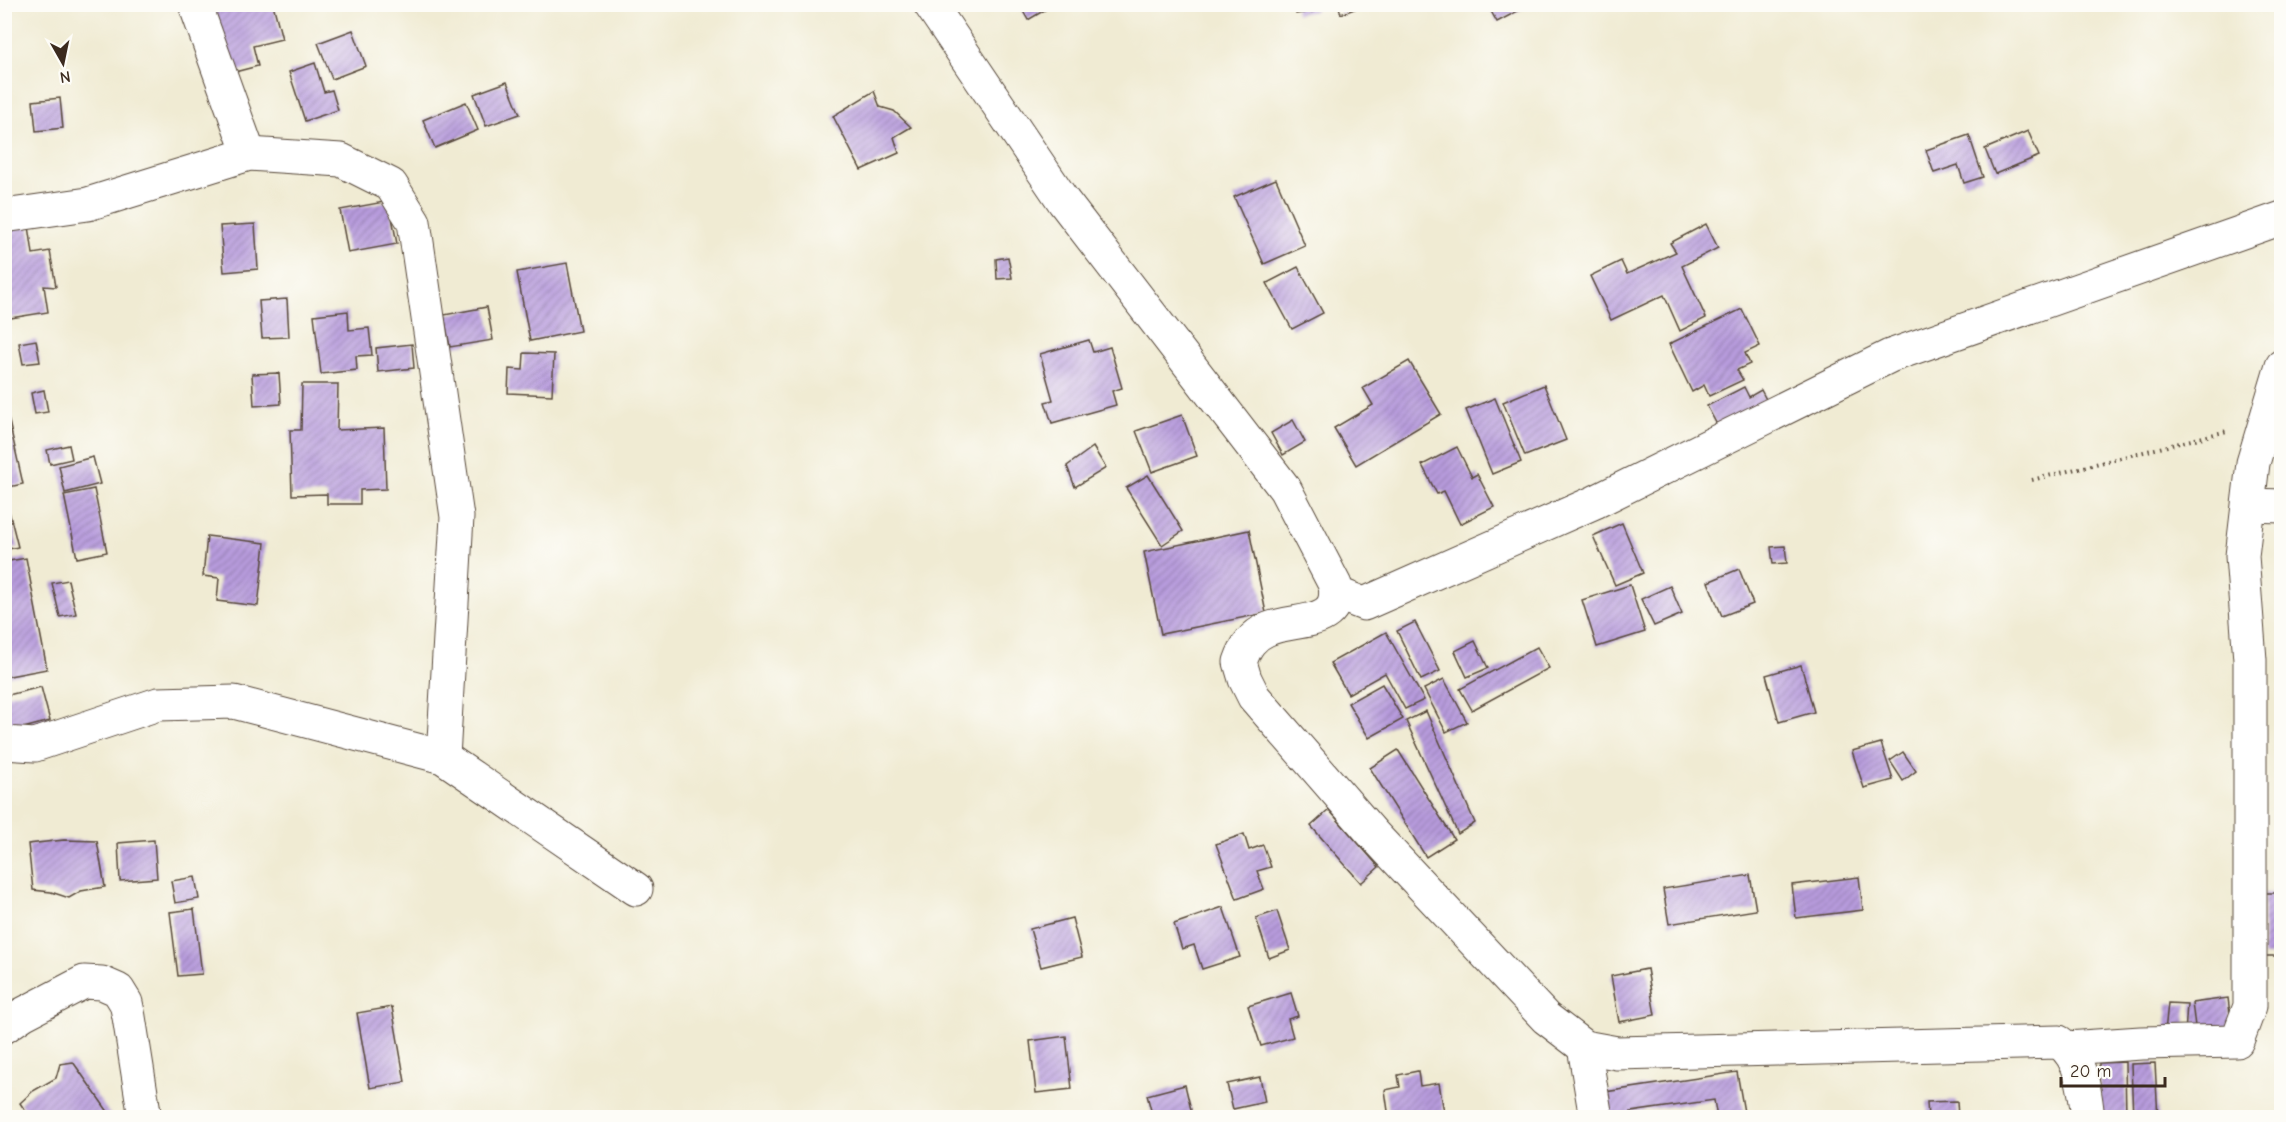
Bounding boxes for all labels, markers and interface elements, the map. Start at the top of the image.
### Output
north arrow [33,33,93,93]
text: N [59,67,72,87]
scale bar [2061,1050,2164,1088]
text: 20 m [2070,1061,2111,1082]

